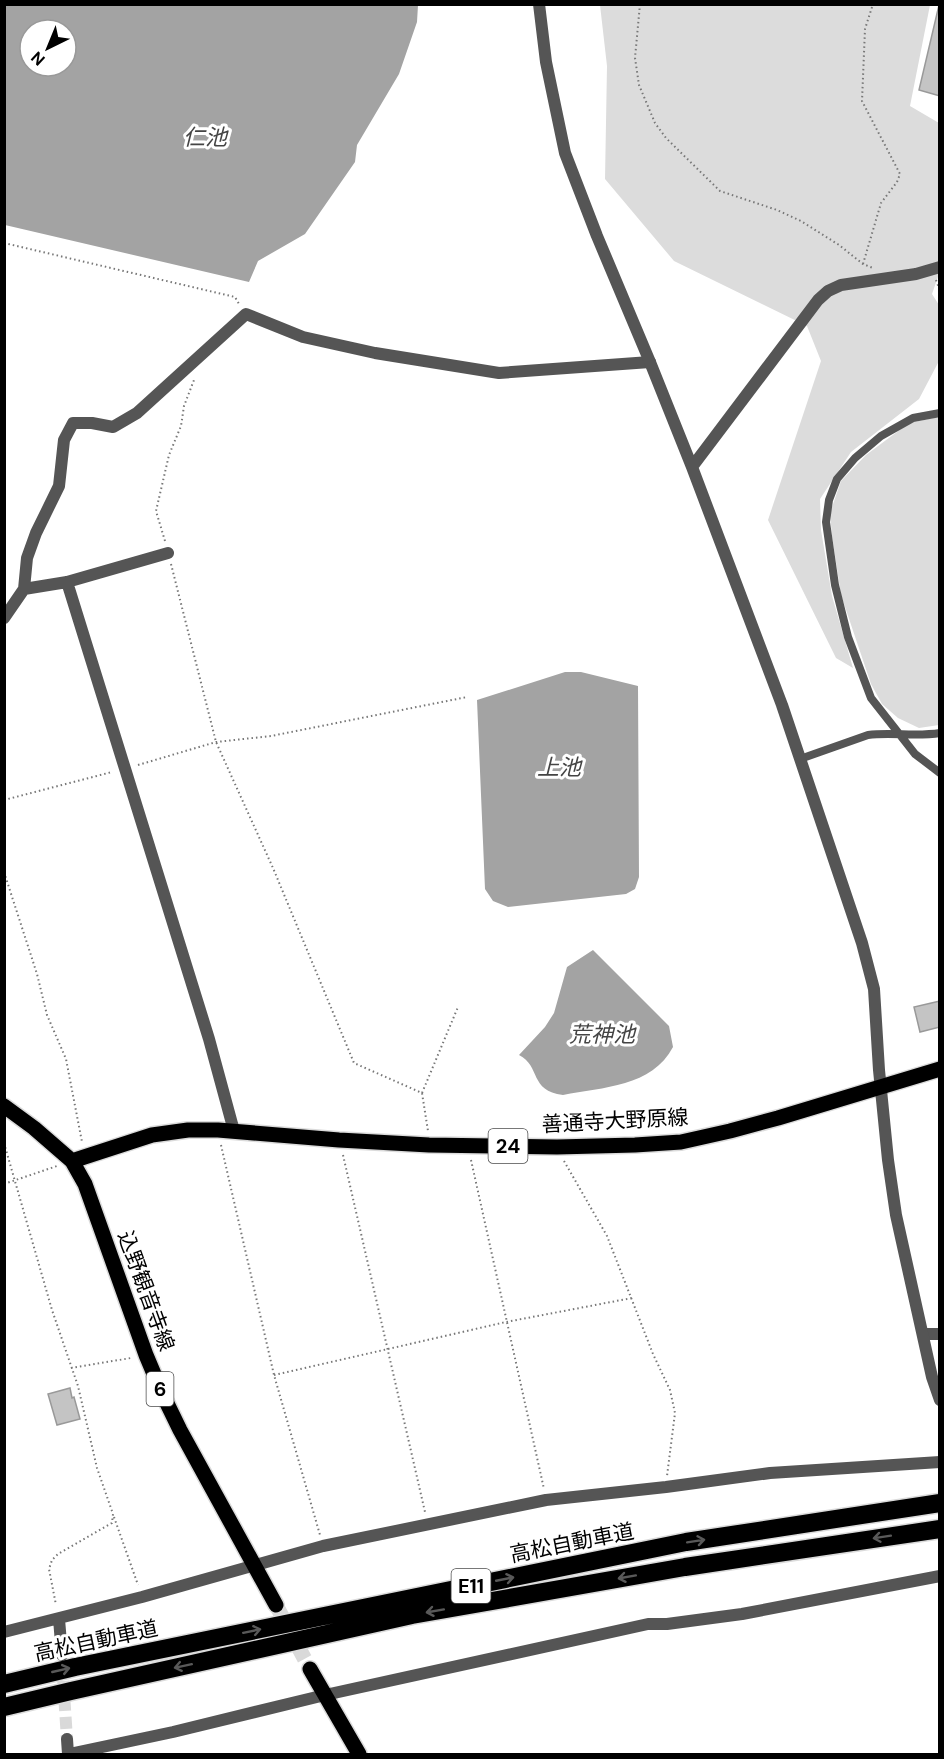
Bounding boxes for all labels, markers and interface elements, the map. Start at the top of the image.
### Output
north arrow [18,18,78,78]
text: N [27,47,50,70]
water label: 仁池 [183,123,229,152]
water label: 上池 [537,753,583,782]
water label: 荒神池 [569,1020,637,1049]
street label: 善通寺大野原線 [541,1103,689,1139]
road number: 24 [488,1129,528,1163]
street label: 込野観音寺線 [111,1227,181,1355]
road number: 6 [146,1372,174,1406]
street label: 高松自動車道 [507,1517,637,1569]
one-way arrow [872,1531,892,1542]
one-way arrow [686,1535,706,1546]
road number: E11 [452,1569,490,1603]
one-way arrow [617,1572,637,1583]
one-way arrow [495,1573,514,1584]
one-way arrow [425,1606,445,1617]
street label: 高松自動車道 [31,1614,161,1668]
one-way arrow [243,1624,262,1636]
one-way arrow [173,1661,193,1672]
one-way arrow [52,1664,71,1676]

